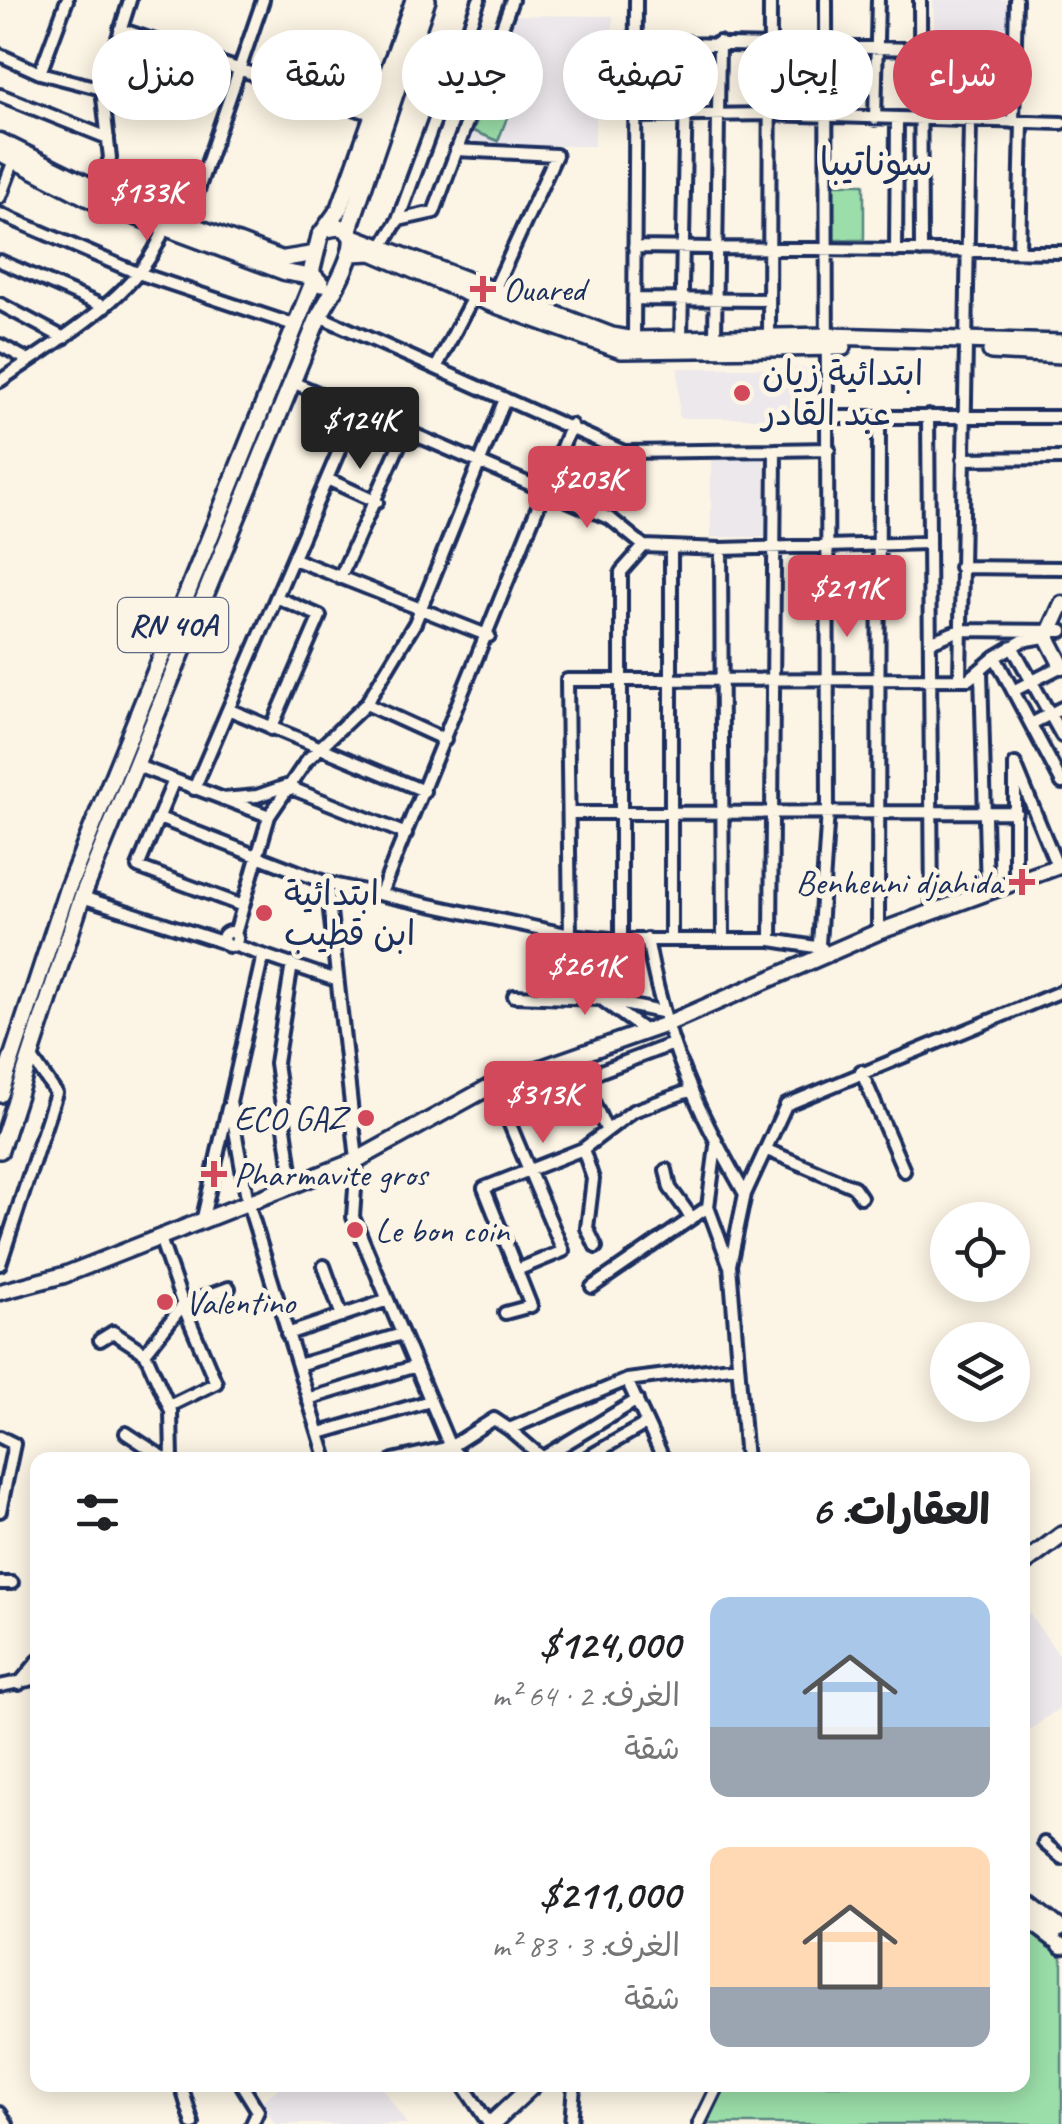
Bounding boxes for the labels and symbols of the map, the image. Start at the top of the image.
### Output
district label: سوناتيبا [819,139,933,186]
pin: $133K [77,159,217,244]
place label: Ouared [503,267,590,312]
marker: Ouared [472,278,494,300]
place label: ابتدائية زيان عبد القادر [759,351,923,436]
marker: ابتدائية زيان عبد القادر [731,382,753,404]
pin: $124K [290,387,430,472]
pin: $203K [517,446,657,531]
pin: $211K [777,555,917,640]
road number: RN 40A [118,598,228,652]
place label: Benhenni djahida [796,860,1005,905]
place label: ابتدائية ابن قطيب [284,871,415,956]
marker: Benhenni djahida [1011,871,1033,893]
marker: ابتدائية ابن قطيب [253,902,275,924]
pin: $261K [515,933,655,1018]
pin: $313K [473,1061,613,1146]
place label: ECO GAZ [234,1096,352,1141]
marker: ECO GAZ [355,1107,377,1129]
place label: Pharmavite gros [234,1152,430,1197]
marker: Pharmavite gros [203,1163,225,1185]
place label: Le bon coin [375,1208,511,1253]
marker: Le bon coin [344,1219,366,1241]
place label: Valentino [185,1280,297,1325]
marker: Valentino [154,1291,176,1313]

